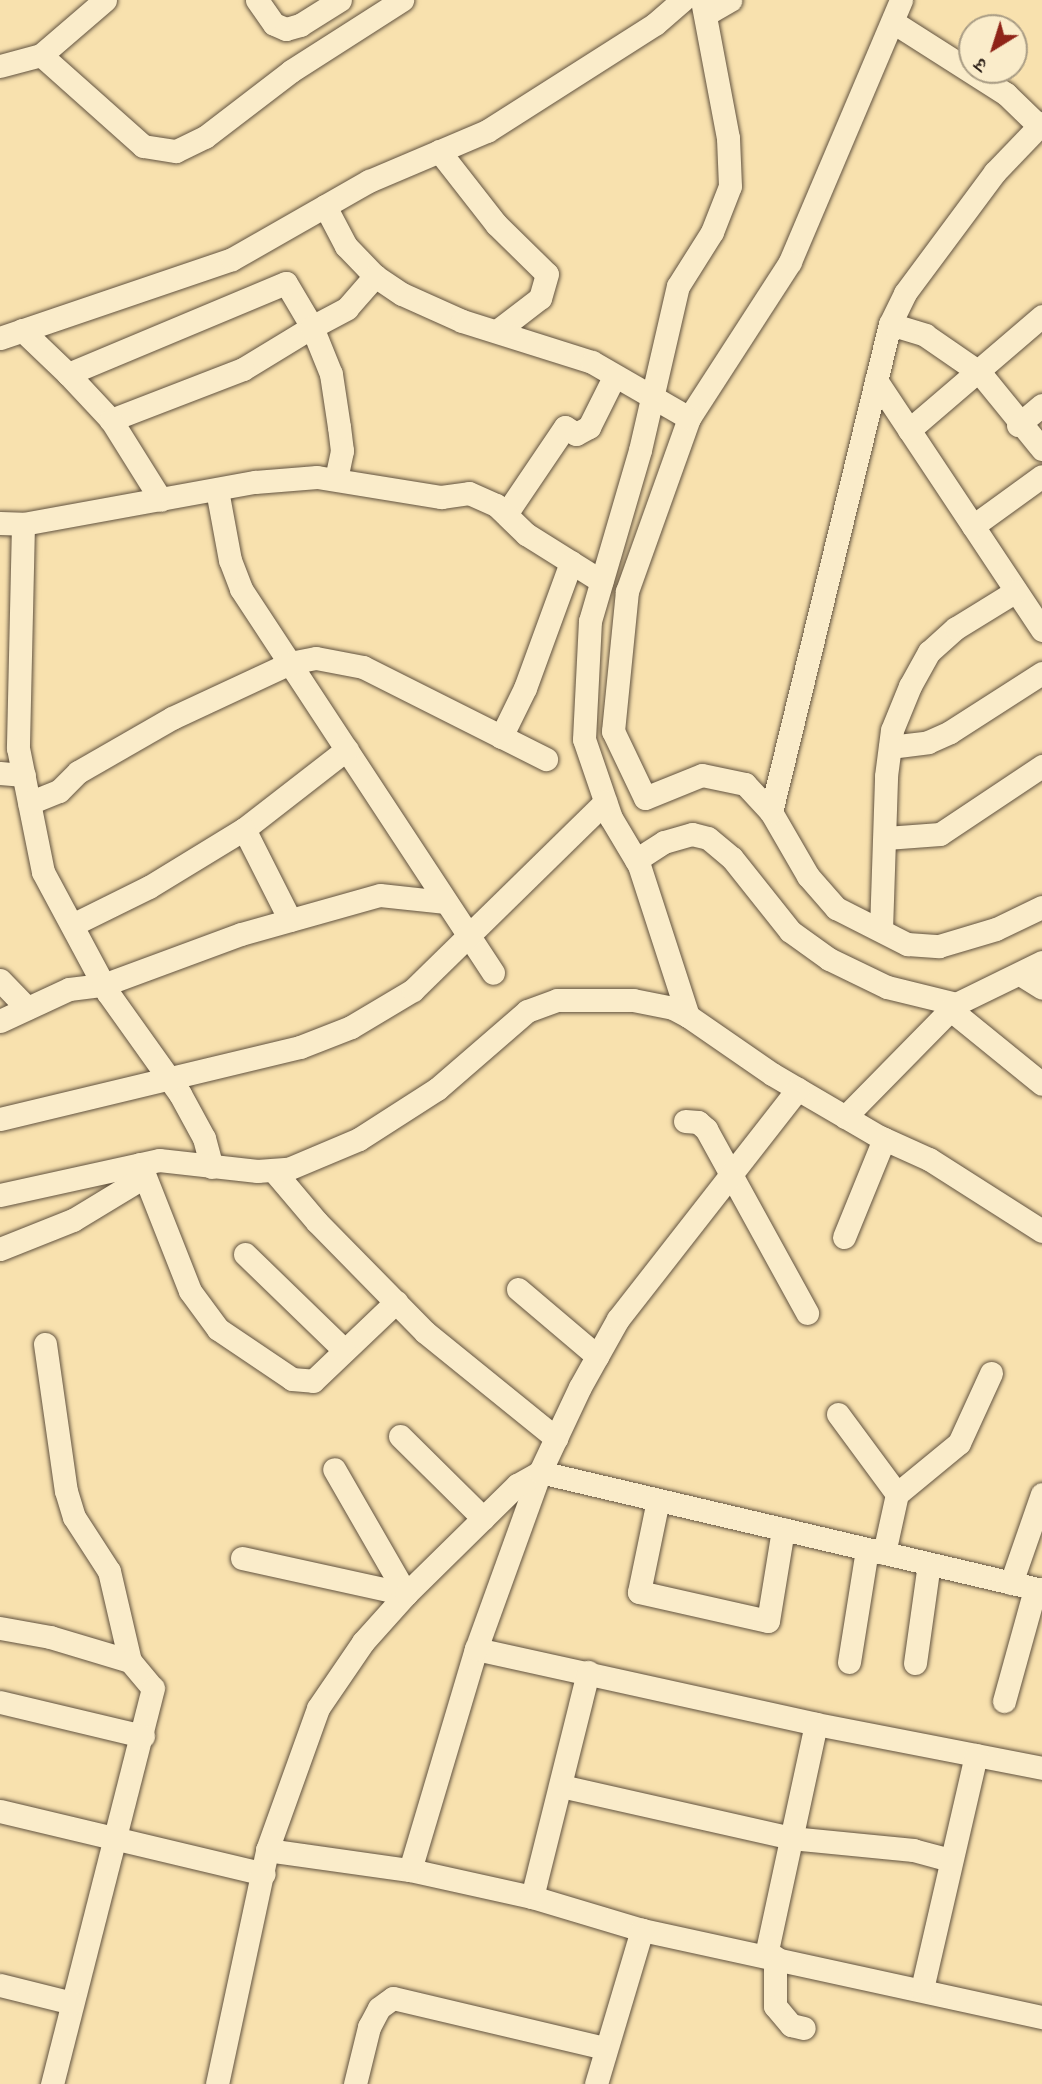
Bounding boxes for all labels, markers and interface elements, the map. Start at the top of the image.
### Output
north arrow [958,14,1028,84]
text: उ [970,52,992,76]

